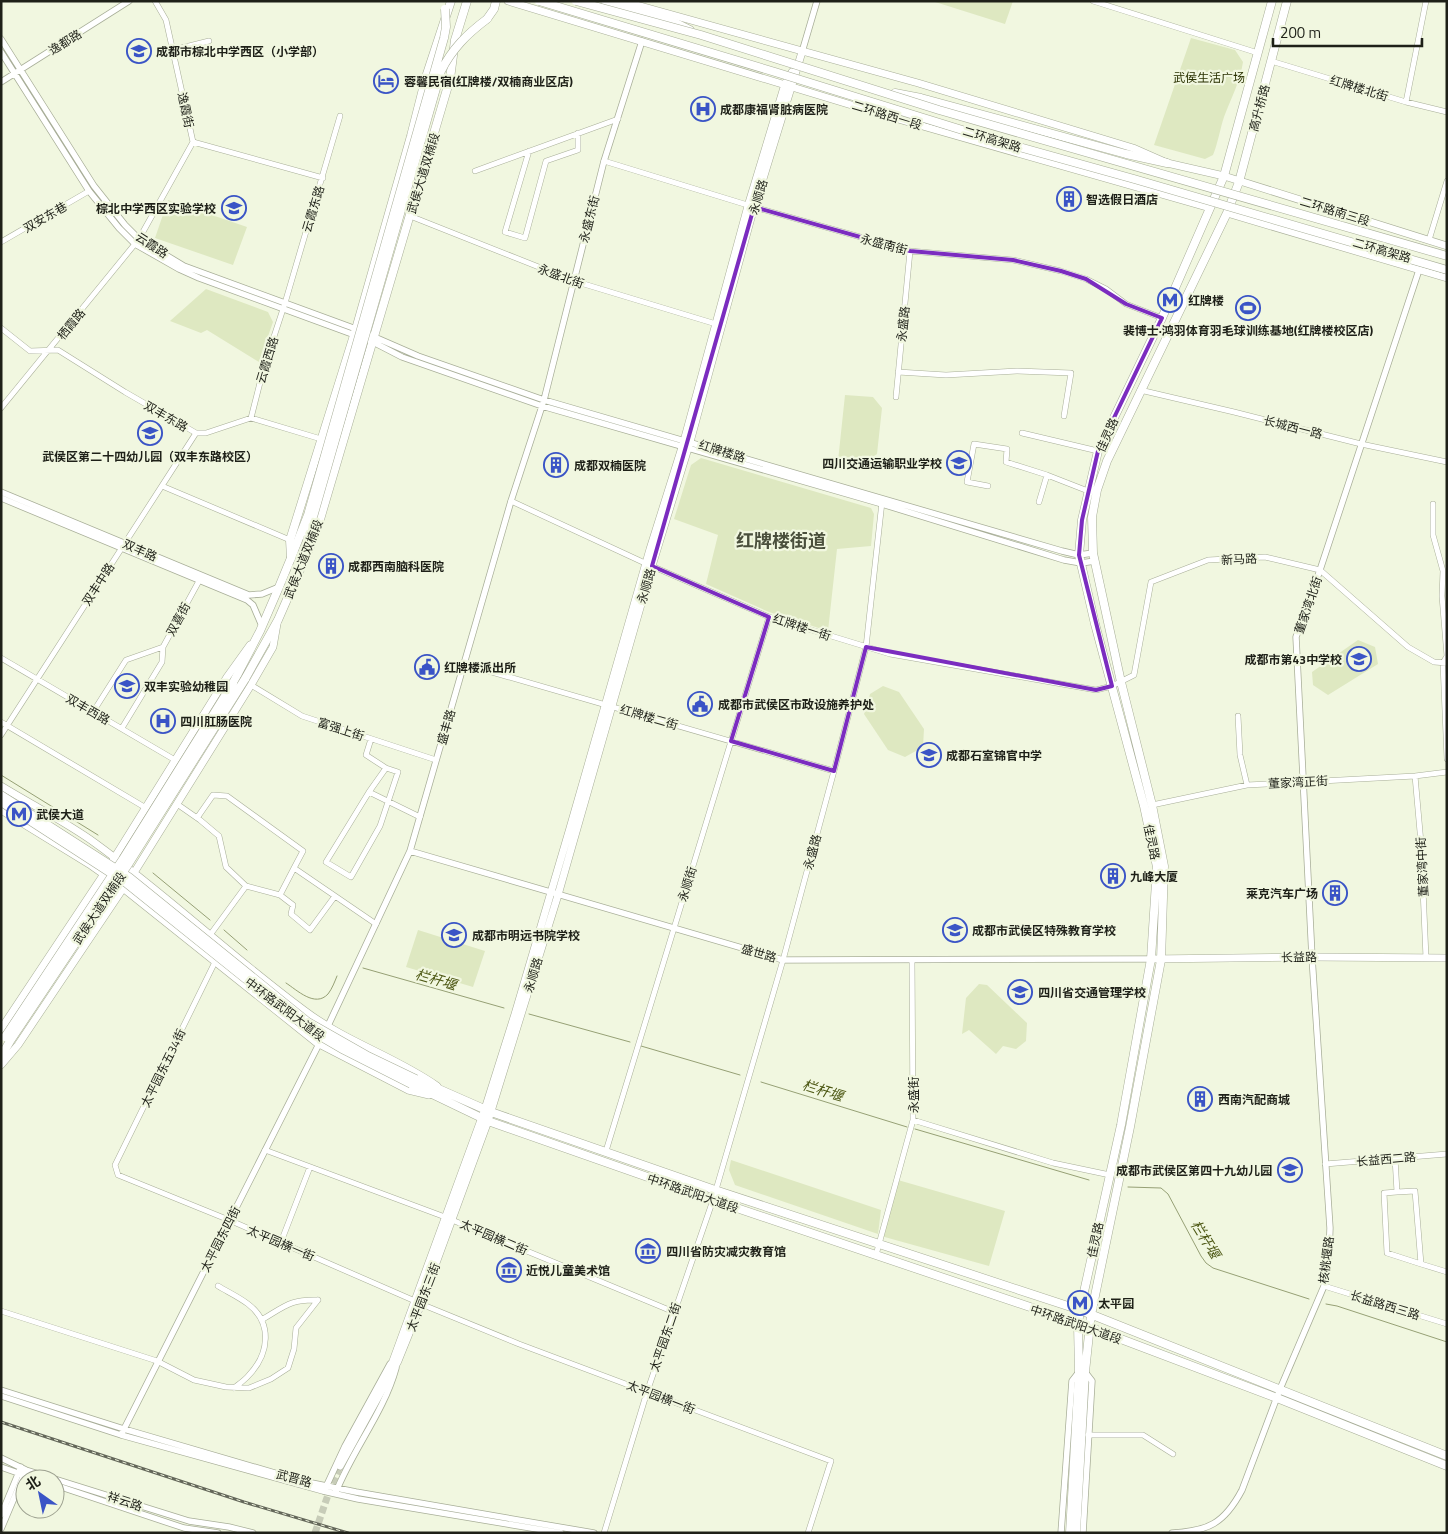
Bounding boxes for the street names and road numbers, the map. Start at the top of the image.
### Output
street label: 逸都路 [45,24,85,60]
street label: 红牌楼北街 [1328,70,1390,106]
street label: 高升桥路 [1244,82,1274,134]
street label: 逸霞街 [173,90,199,130]
street label: 二环路西一段 [850,95,924,135]
street label: 二环高架路 [961,121,1023,157]
street label: 武侯大道双楠段 [402,130,444,216]
street label: 永顺路 [744,177,772,217]
street label: 云霞东路 [297,183,329,235]
street label: 二环路南三段 [1298,191,1372,231]
street label: 永盛东街 [574,193,604,245]
street label: 双安东巷 [19,197,71,237]
street label: 云霞路 [132,227,172,263]
street label: 永盛南街 [858,229,910,259]
street label: 二环高架路 [1351,233,1413,267]
street label: 永盛北街 [535,259,587,293]
street label: 栖霞路 [52,304,90,344]
street label: 永盛路 [892,305,914,343]
street label: 云霞西路 [251,334,283,386]
street label: 双丰东路 [140,396,192,436]
street label: 长城西一路 [1262,411,1324,443]
street label: 佳灵路 [1091,415,1123,455]
street label: 红牌楼路 [696,435,748,467]
street label: 武侯大道双楠段 [278,516,328,602]
street label: 双丰路 [120,534,160,566]
street label: 新马路 [1221,549,1257,569]
street label: 双丰中路 [77,559,119,609]
street label: 永顺路 [632,566,660,606]
street label: 董家湾北街 [1289,574,1327,636]
street label: 双喜街 [161,599,195,639]
street label: 红牌楼一街 [771,609,833,645]
street label: 双丰西路 [62,689,114,729]
street label: 红牌楼二街 [618,700,680,734]
street label: 盛丰路 [432,707,460,747]
street label: 富强上街 [315,713,367,745]
street label: 董家湾正街 [1268,771,1328,793]
street label: 佳灵路 [1139,822,1165,862]
street label: 永盛路 [798,832,826,872]
street label: 董家湾中街 [1411,837,1433,897]
street label: 永顺街 [673,864,701,904]
street label: 武侯大道双楠段 [68,868,130,948]
street label: 盛世路 [739,939,779,967]
street label: 长益路 [1281,947,1317,967]
street label: 永顺路 [519,955,547,995]
street label: 中环路武阳大道段 [241,973,329,1045]
street label: 太平园东五34街 [136,1025,190,1111]
street label: 永盛街 [904,1077,923,1113]
street label: 长益西二路 [1355,1147,1417,1171]
street label: 中环路武阳大道段 [645,1168,741,1218]
street label: 太平园东四街 [195,1203,245,1275]
street label: 太平园横二街 [457,1214,531,1260]
street label: 太平园横一街 [244,1220,318,1266]
street label: 佳灵路 [1082,1220,1108,1260]
street label: 核桃堰路 [1314,1235,1338,1285]
street label: 太平园东三街 [401,1260,445,1334]
street label: 长益路西三路 [1348,1285,1422,1325]
street label: 中环路武阳大道段 [1028,1299,1124,1349]
street label: 太平园东二街 [644,1300,686,1374]
street label: 太平园横一街 [624,1375,698,1419]
street label: 武晋路 [274,1464,314,1492]
street label: 祥云路 [105,1486,145,1516]

